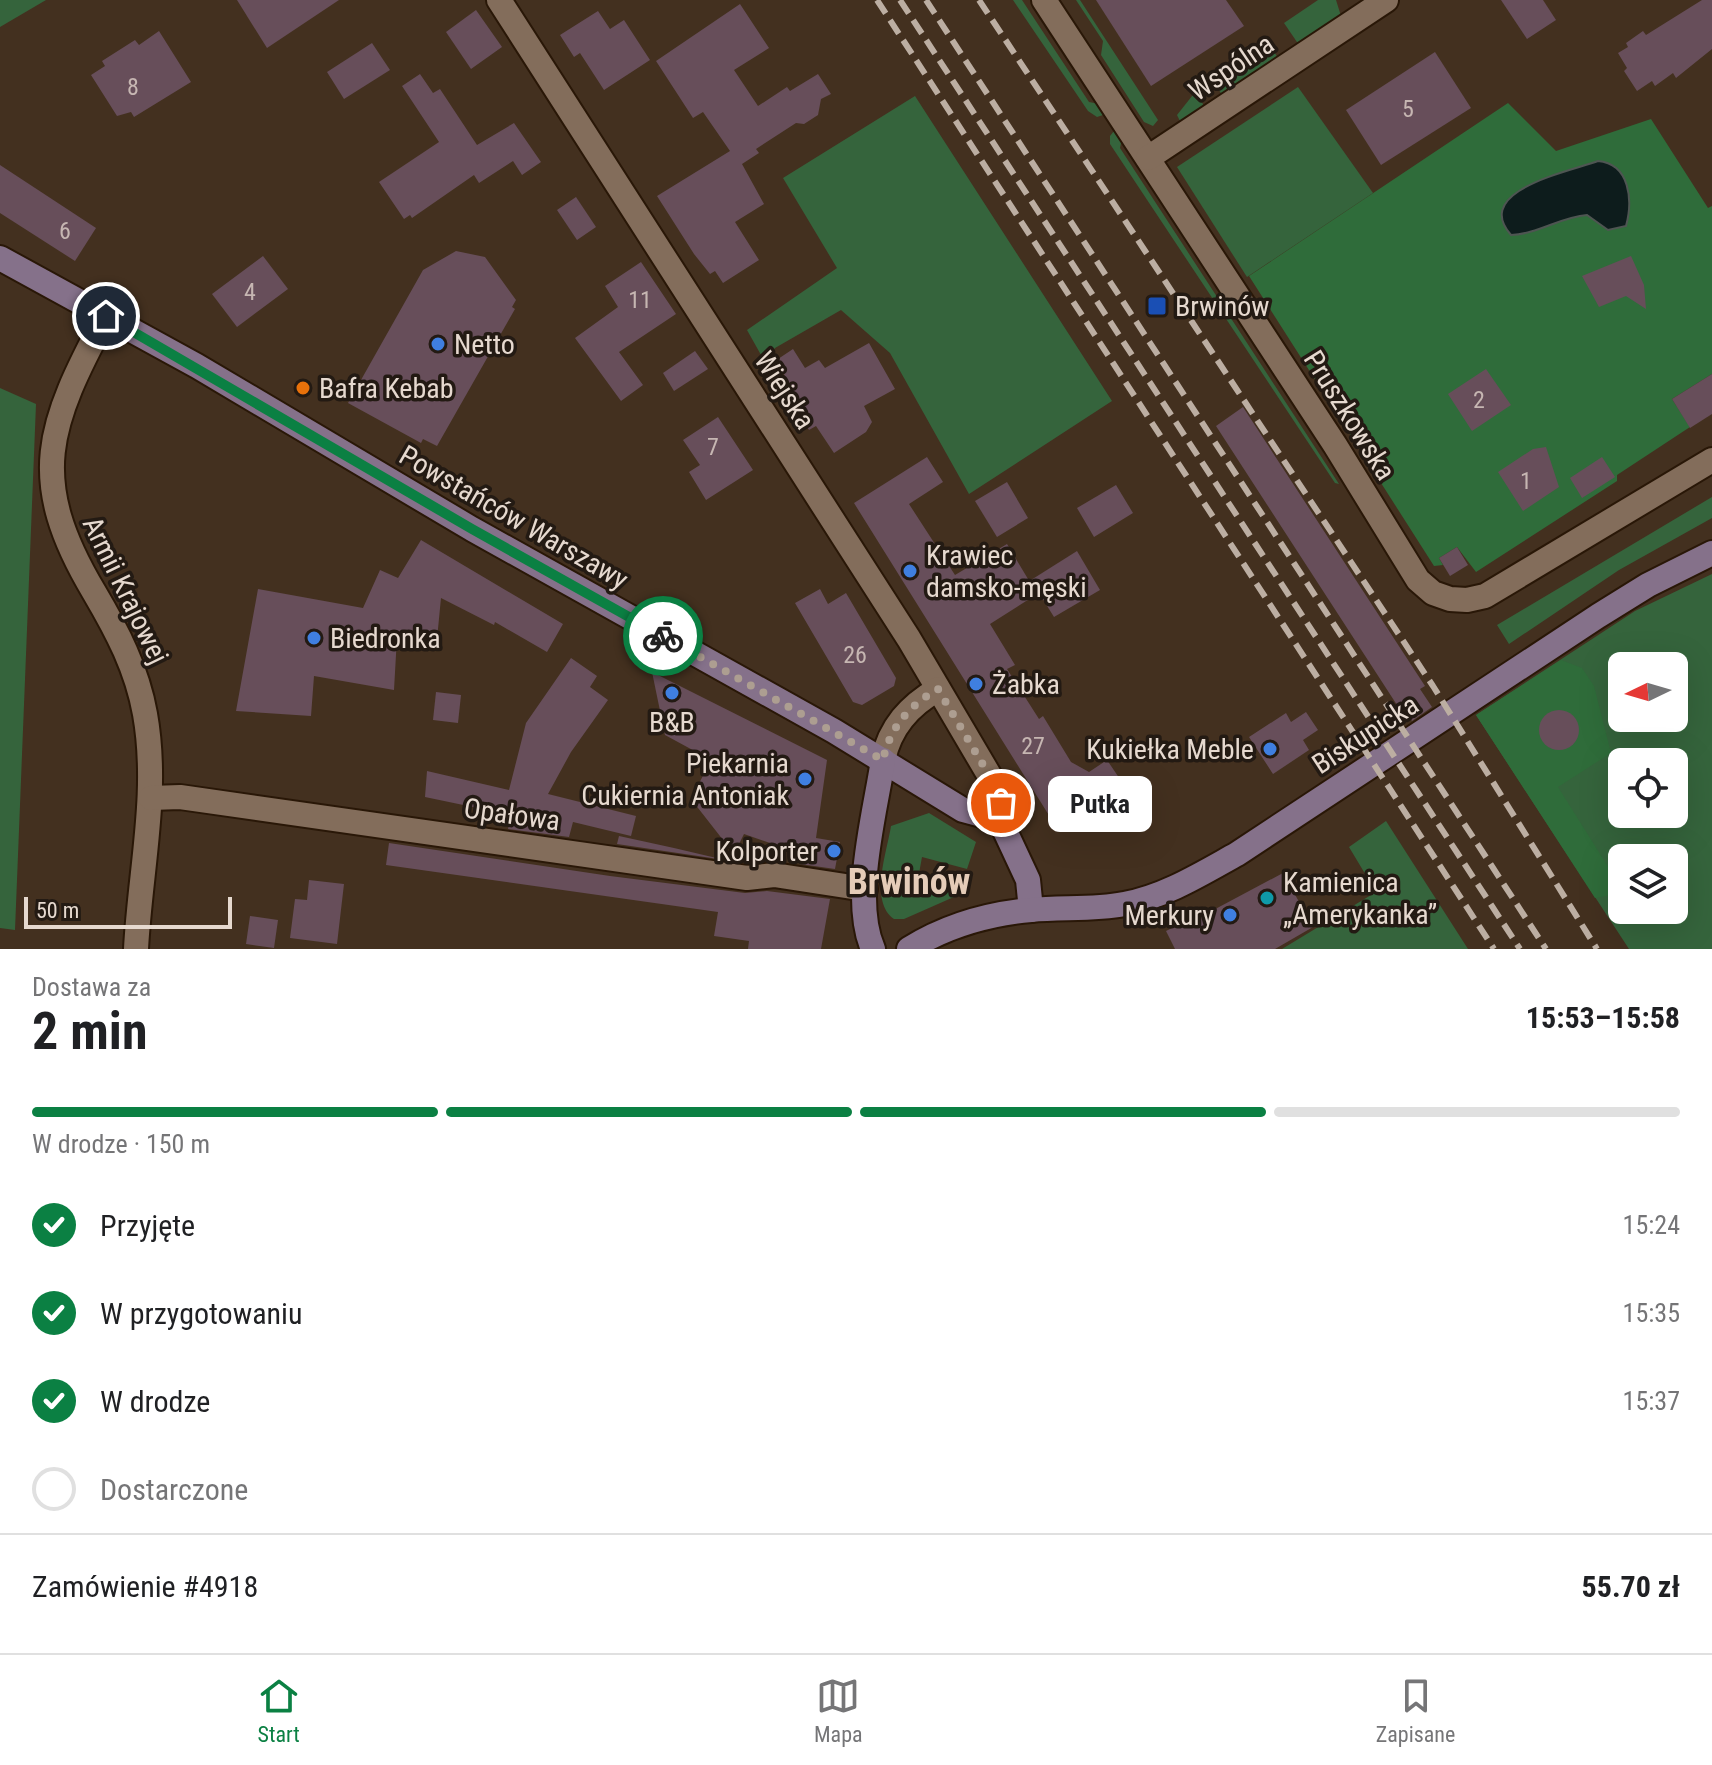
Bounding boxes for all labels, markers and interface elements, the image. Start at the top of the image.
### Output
street label: Wspólna [1183,27,1280,108]
house number: 8 [127,73,139,101]
house number: 5 [1402,95,1414,123]
house number: 6 [59,217,71,245]
house number: 4 [244,278,256,306]
pin [72,282,140,350]
house number: 11 [628,286,652,314]
place label: Brwinów [1175,290,1270,323]
icon: home [84,294,128,338]
marker: Brwinów [1146,295,1168,317]
place label: Netto [454,328,515,361]
marker: Netto [429,335,447,353]
street label: Pruszkowska [1297,344,1402,486]
street label: Wiejska [747,345,822,435]
place label: Bafra Kebab [319,372,453,405]
marker: Bafra Kebab [294,379,312,397]
house number: 2 [1473,386,1485,414]
house number: 7 [707,433,719,461]
street label: Powstańców Warszawy [394,439,634,596]
house number: 1 [1520,467,1532,495]
street label: Armii Krajowej [76,511,175,669]
place label: Krawiec damsko-męski [926,539,1087,604]
marker: Krawiec damsko-męski [901,562,919,580]
courier [623,596,703,676]
icon: bike [641,614,685,658]
place label: Biedronka [330,622,441,655]
marker: Biedronka [305,629,323,647]
house number: 26 [843,641,867,669]
north arrow [1608,652,1688,732]
map controls [1608,652,1688,924]
place label: Żabka [992,668,1060,701]
marker: Żabka [967,675,985,693]
marker: B&B [663,684,681,702]
street label: Biskupicka [1306,688,1425,781]
place label: B&B [649,706,695,739]
house number: 27 [1021,732,1045,760]
place label: Kukiełka Meble [1086,733,1254,766]
marker: Kukiełka Meble [1261,740,1279,758]
place label: Piekarnia Cukiernia Antoniak [581,747,789,812]
button: locate [1608,748,1688,828]
pin [967,769,1035,837]
marker: Piekarnia Cukiernia Antoniak [796,770,814,788]
callout: Putka [1049,775,1153,831]
icon: bag [979,781,1023,825]
text: Putka [1070,789,1130,819]
street label: Opałowa [462,791,562,838]
place label: Kolporter [716,835,818,868]
marker: Kolporter [825,842,843,860]
button: layers [1608,844,1688,924]
district label: Brwinów [848,861,971,903]
place label: Kamienica „Amerykanka” [1283,866,1437,931]
marker: Kamienica „Amerykanka” [1258,889,1276,907]
scale bar [24,893,232,929]
text: 50 m [36,898,79,923]
place label: Merkury [1125,899,1214,932]
marker: Merkury [1221,906,1239,924]
text: Dostawa za [32,972,151,1002]
text: 15:53–15:58 [1526,1000,1680,1035]
text: 2 min [32,1001,148,1062]
text: W drodze · 150 m [32,1129,210,1159]
icon: check [32,1203,76,1247]
text: Przyjęte [100,1208,195,1243]
text: 15:24 [1623,1210,1680,1240]
icon: check [32,1291,76,1335]
text: W przygotowaniu [100,1296,302,1331]
text: 15:35 [1623,1298,1680,1328]
icon: check [32,1379,76,1423]
text: W drodze [100,1384,210,1419]
text: 15:37 [1623,1386,1680,1416]
text: Dostarczone [100,1472,248,1507]
text: Zamówienie #4918 [32,1569,258,1604]
text: 55.70 zł [1582,1569,1680,1604]
tab: Start [257,1674,301,1747]
tab: Mapa [814,1674,863,1747]
tab: Zapisane [1376,1674,1455,1747]

